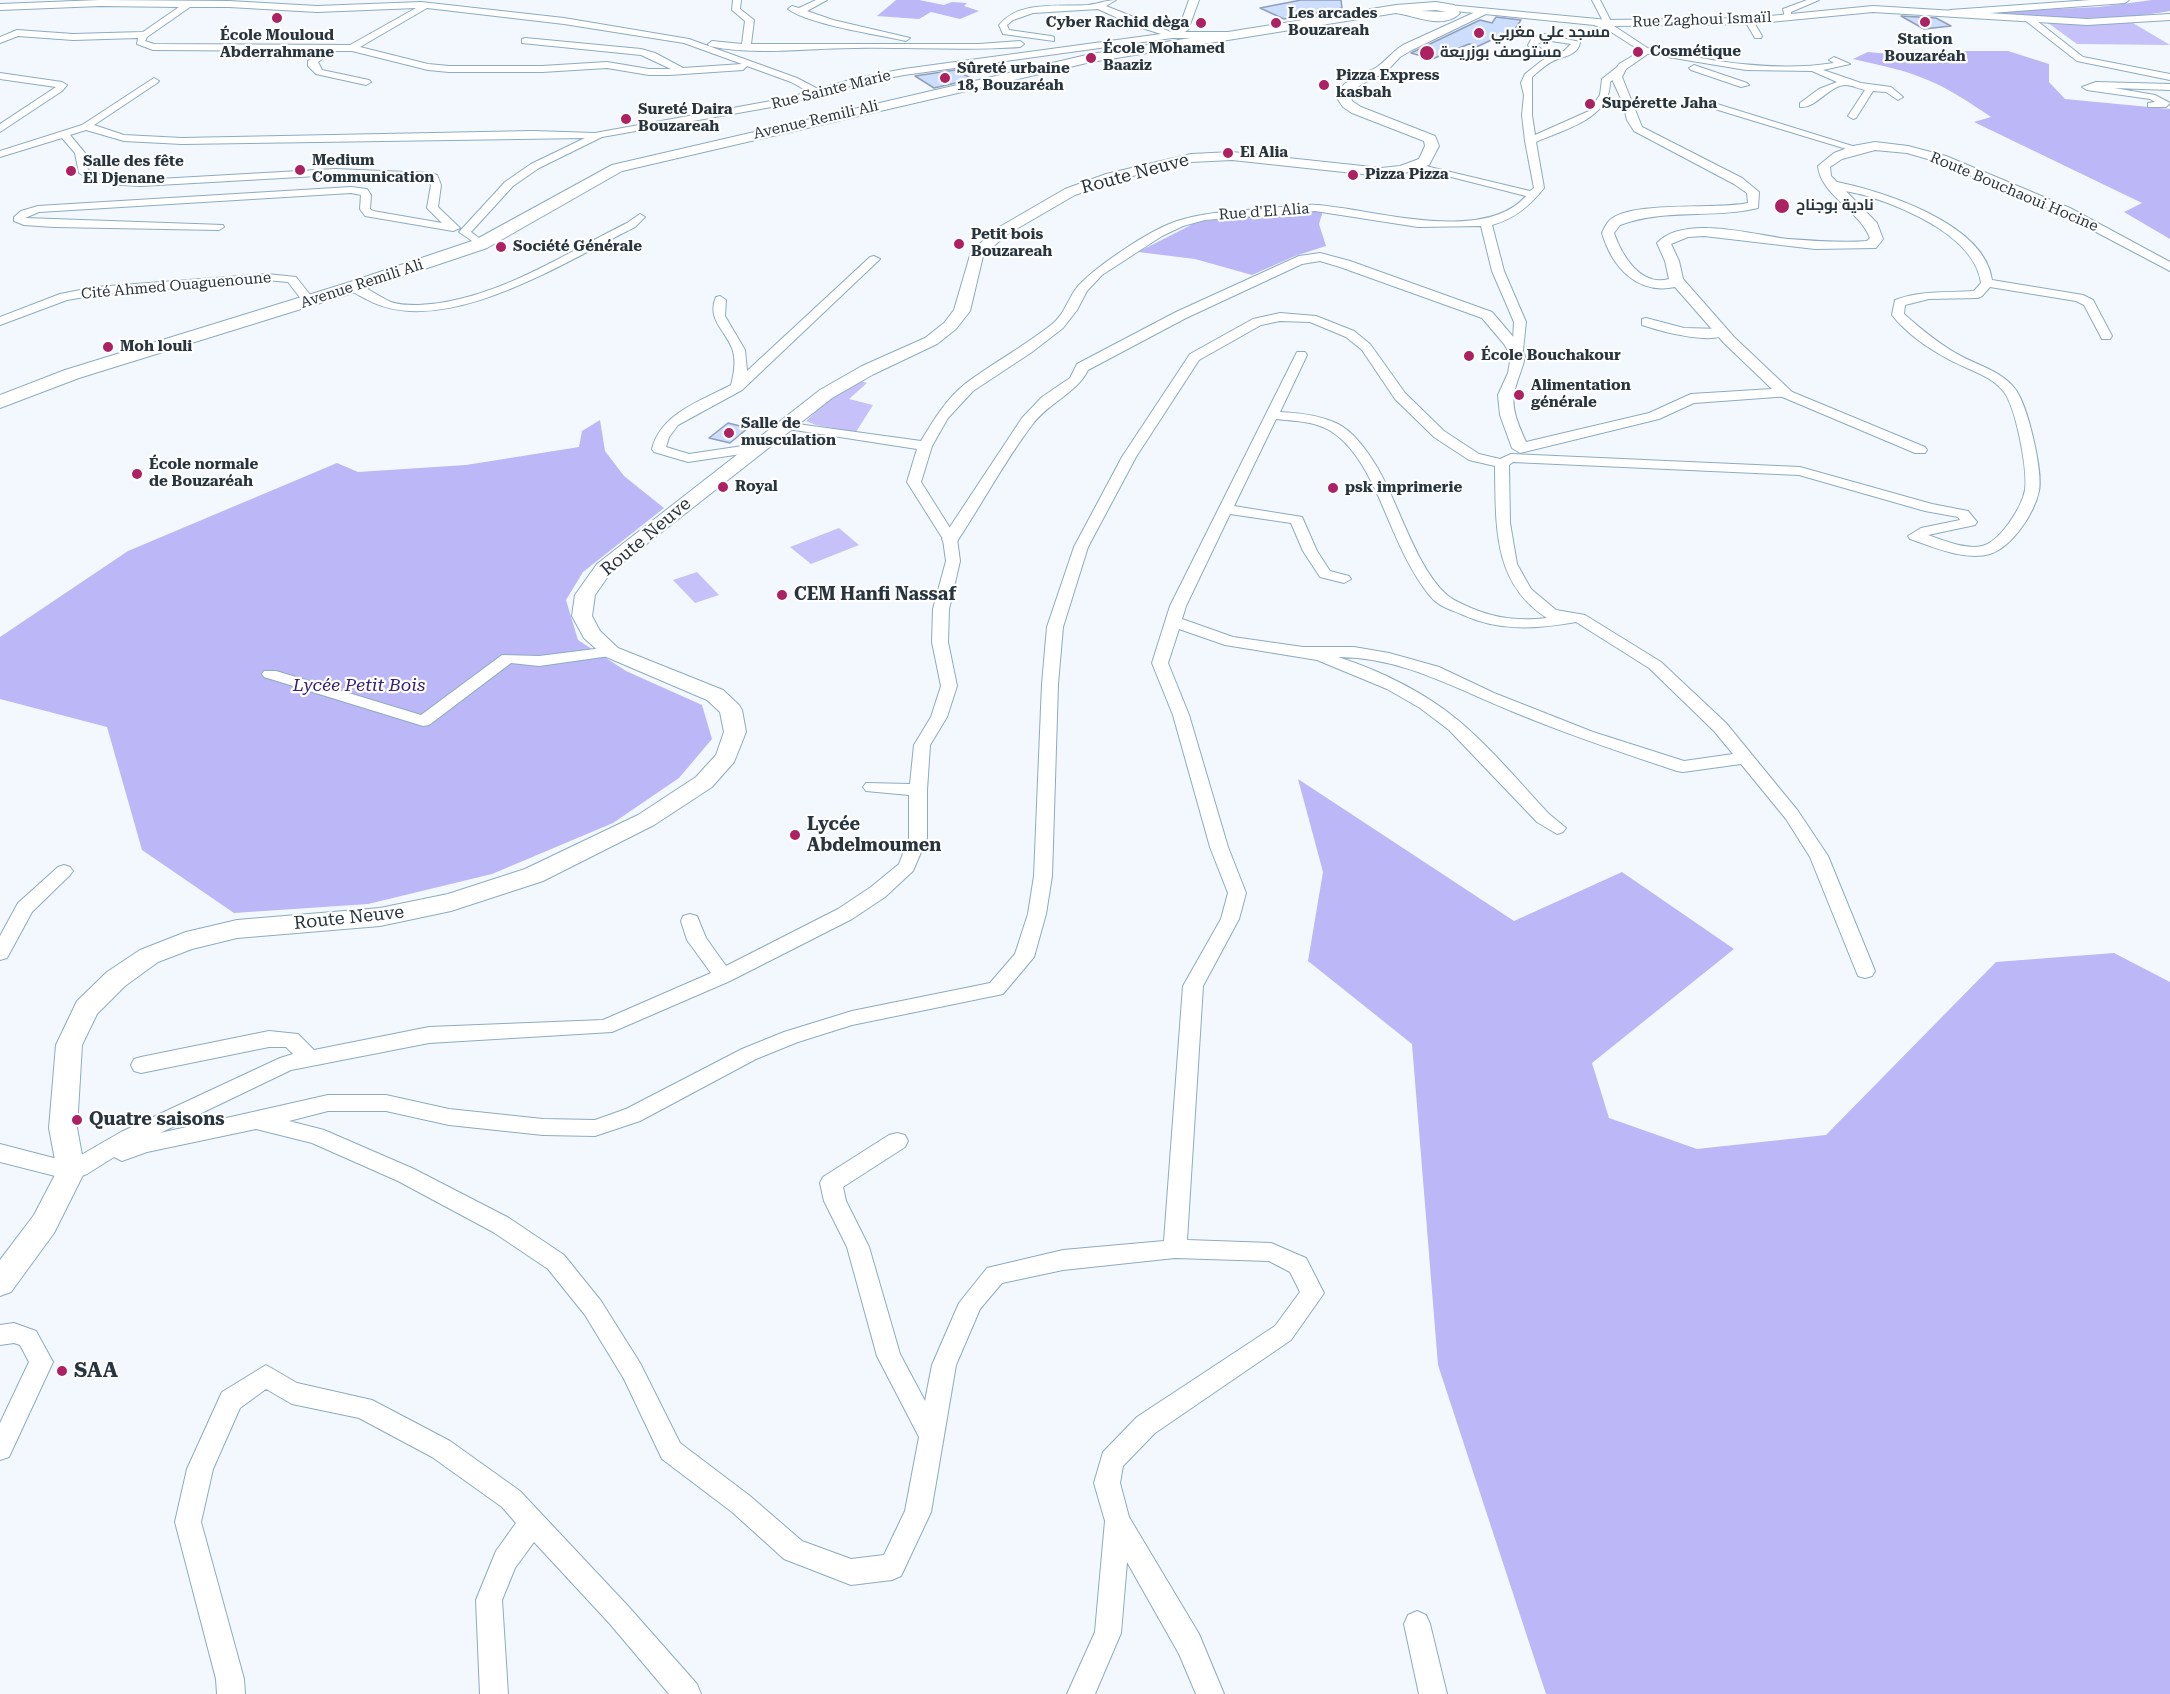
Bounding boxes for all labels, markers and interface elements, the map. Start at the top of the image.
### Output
place label: Les arcades Bouzareah [1288,5,1378,40]
street label: Rue Zaghoui Ismaïl [1632,9,1772,31]
marker: École Mouloud Abderrahmane [270,11,284,25]
place label: Cyber Rachid dèga [1046,14,1189,32]
marker: Station Bouzaréah [1918,15,1932,29]
marker: Cyber Rachid dèga [1194,16,1208,30]
marker: Les arcades Bouzareah [1269,16,1283,30]
place label: مسجد علي مغربي [1491,24,1610,42]
marker: مسجد علي مغربي [1472,26,1486,40]
place label: École Mouloud Abderrahmane [220,27,334,62]
place label: Station Bouzaréah [1884,31,1966,66]
place label: École Mohamed Baaziz [1103,40,1225,75]
place label: Cosmétique [1650,43,1741,61]
marker: مستوصف بوزريعة [1418,44,1436,62]
place label: مستوصف بوزريعة [1440,44,1562,62]
marker: Cosmétique [1631,45,1645,59]
marker: École Mohamed Baaziz [1084,51,1098,65]
place label: Sûreté urbaine 18, Bouzaréah [957,60,1070,95]
street label: Rue Sainte Marie [769,66,893,114]
place label: Pizza Express kasbah [1336,67,1439,102]
marker: Sûreté urbaine 18, Bouzaréah [938,71,952,85]
marker: Pizza Express kasbah [1317,78,1331,92]
place label: Supérette Jaha [1602,95,1717,113]
street label: Avenue Remili Ali [752,97,880,143]
marker: Supérette Jaha [1583,97,1597,111]
place label: Sureté Daira Bouzareah [638,101,733,136]
marker: Sureté Daira Bouzareah [619,112,633,126]
place label: El Alia [1240,144,1288,162]
marker: El Alia [1221,146,1235,160]
street label: Route Bouchaoui Hocine [1927,148,2101,236]
street label: Route Neuve [1079,149,1191,199]
place label: Medium Communication [312,152,434,187]
place label: Salle des fête El Djenane [83,153,184,188]
marker: Medium Communication [293,163,307,177]
marker: Salle des fête El Djenane [64,164,78,178]
place label: Pizza Pizza [1365,166,1449,184]
marker: Pizza Pizza [1346,168,1360,182]
marker: نادية بوجناح [1773,197,1791,215]
place label: نادية بوجناح [1796,197,1874,215]
street label: Rue d'El Alia [1218,200,1310,224]
place label: Petit bois Bouzareah [971,226,1052,261]
marker: Petit bois Bouzareah [952,237,966,251]
place label: Société Générale [513,238,642,256]
marker: Société Générale [494,240,508,254]
street label: Avenue Remili Ali [298,256,426,312]
street label: Cité Ahmed Ouaguenoune [80,269,272,303]
place label: Moh louli [120,338,192,356]
marker: Moh louli [101,340,115,354]
place label: École Bouchakour [1481,347,1621,365]
marker: École Bouchakour [1462,349,1476,363]
place label: Alimentation générale [1531,377,1631,412]
marker: Alimentation générale [1512,388,1526,402]
place label: Salle de musculation [741,415,836,450]
marker: Salle de musculation [722,426,736,440]
place label: École normale de Bouzaréah [149,456,258,491]
marker: École normale de Bouzaréah [130,467,144,481]
place label: Royal [735,478,778,496]
place label: psk imprimerie [1345,479,1462,497]
marker: Royal [716,480,730,494]
marker: psk imprimerie [1326,481,1340,495]
street label: Route Neuve [597,493,695,581]
place label: CEM Hanfi Nassaf [794,584,956,606]
marker: CEM Hanfi Nassaf [775,588,789,602]
park label: Lycée Petit Bois [293,675,425,697]
place label: Lycée Abdelmoumen [807,814,941,856]
marker: Lycée Abdelmoumen [788,828,802,842]
street label: Route Neuve [293,901,405,935]
place label: Quatre saisons [89,1109,225,1131]
marker: Quatre saisons [70,1113,84,1127]
place label: SAA [74,1358,118,1384]
marker: SAA [55,1364,69,1378]

